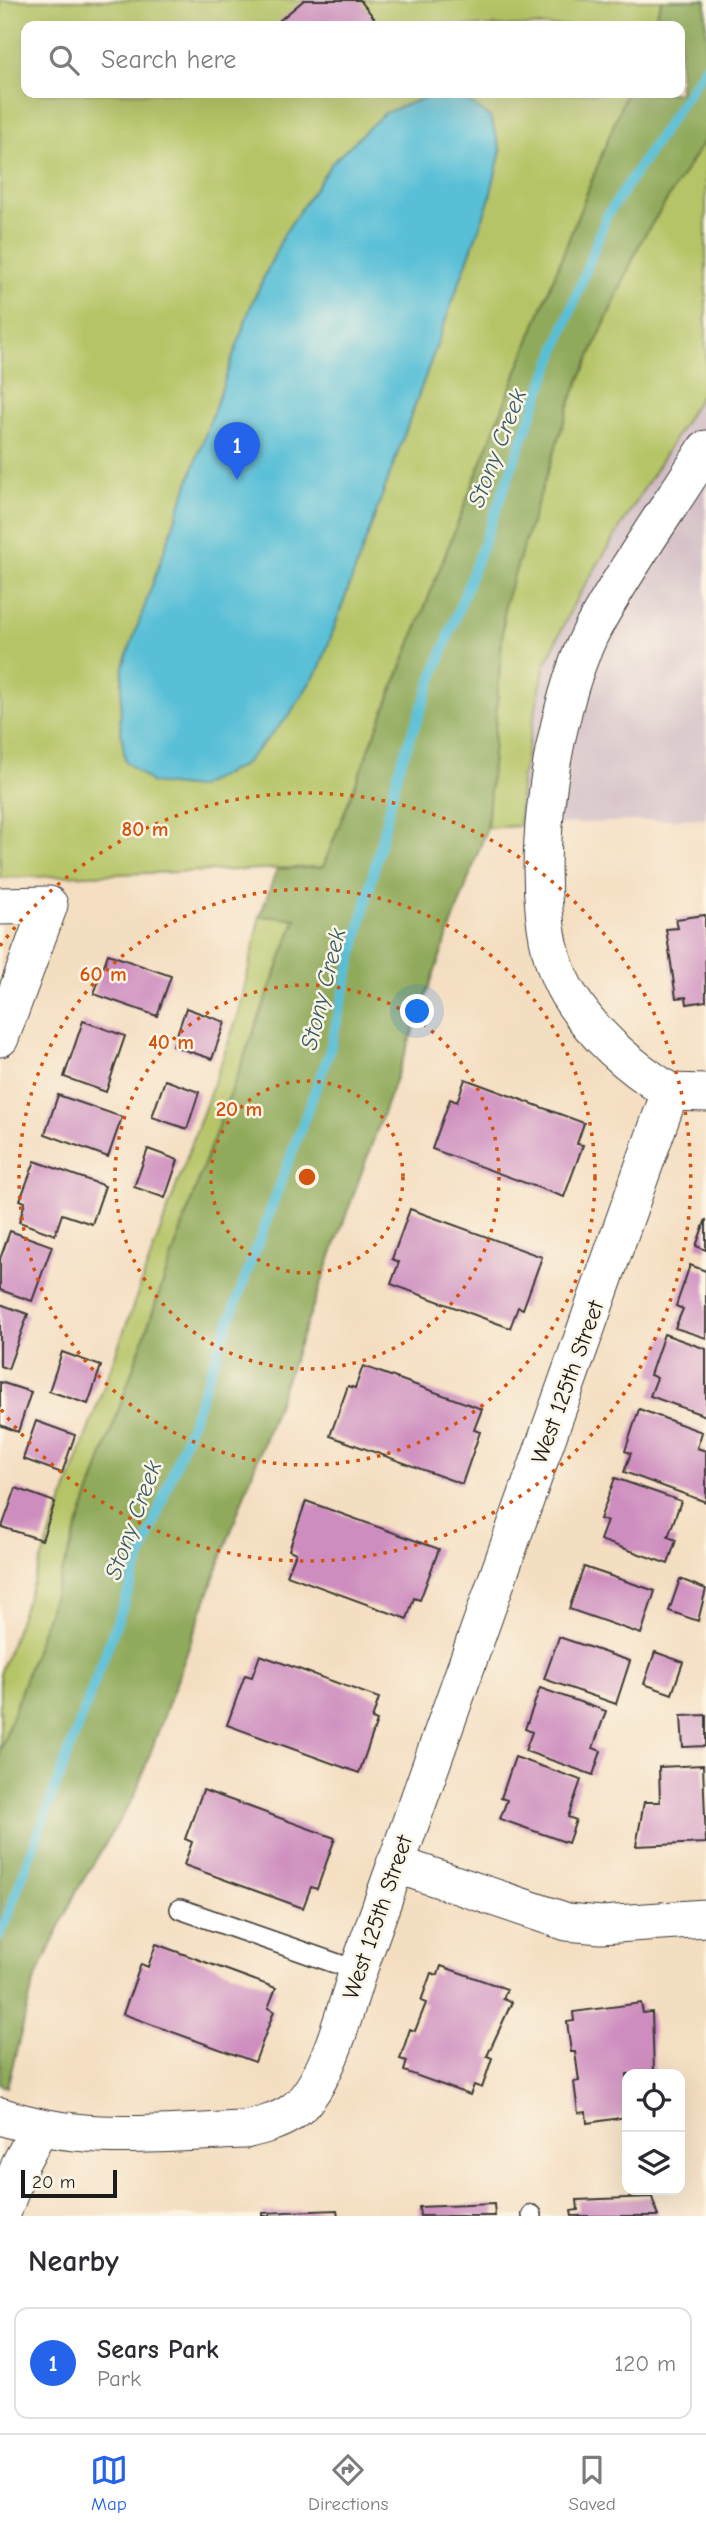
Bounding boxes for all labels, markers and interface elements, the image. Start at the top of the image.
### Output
search box [21,21,685,98]
icon: search [45,41,83,79]
text: Search here [101,45,236,75]
water label: Stony Creek [462,385,532,511]
pin: 1 [214,422,260,480]
text: 80 m [122,817,168,841]
water label: Stony Creek [294,925,352,1053]
text: 60 m [79,962,127,986]
your location [400,994,434,1028]
text: 40 m [148,1030,194,1054]
text: 20 m [216,1097,262,1121]
centre of rings [295,1165,319,1189]
street label: West 125th Street [525,1296,610,1467]
water label: Stony Creek [99,1456,168,1583]
street label: West 125th Street [337,1830,419,2003]
map controls [622,2069,685,2195]
button: locate [622,2069,685,2132]
button: layers [622,2132,685,2195]
scale bar [21,2167,117,2199]
text: 20 m [32,2171,76,2193]
text: Nearby [28,2244,119,2279]
text: Sears Park [97,2335,219,2365]
text: 1 [48,2350,58,2377]
text: 120 m [614,2350,676,2377]
text: Park [97,2365,141,2392]
tab: Map [90,2451,128,2515]
tab: Directions [308,2451,388,2515]
tab: Saved [569,2451,616,2515]

